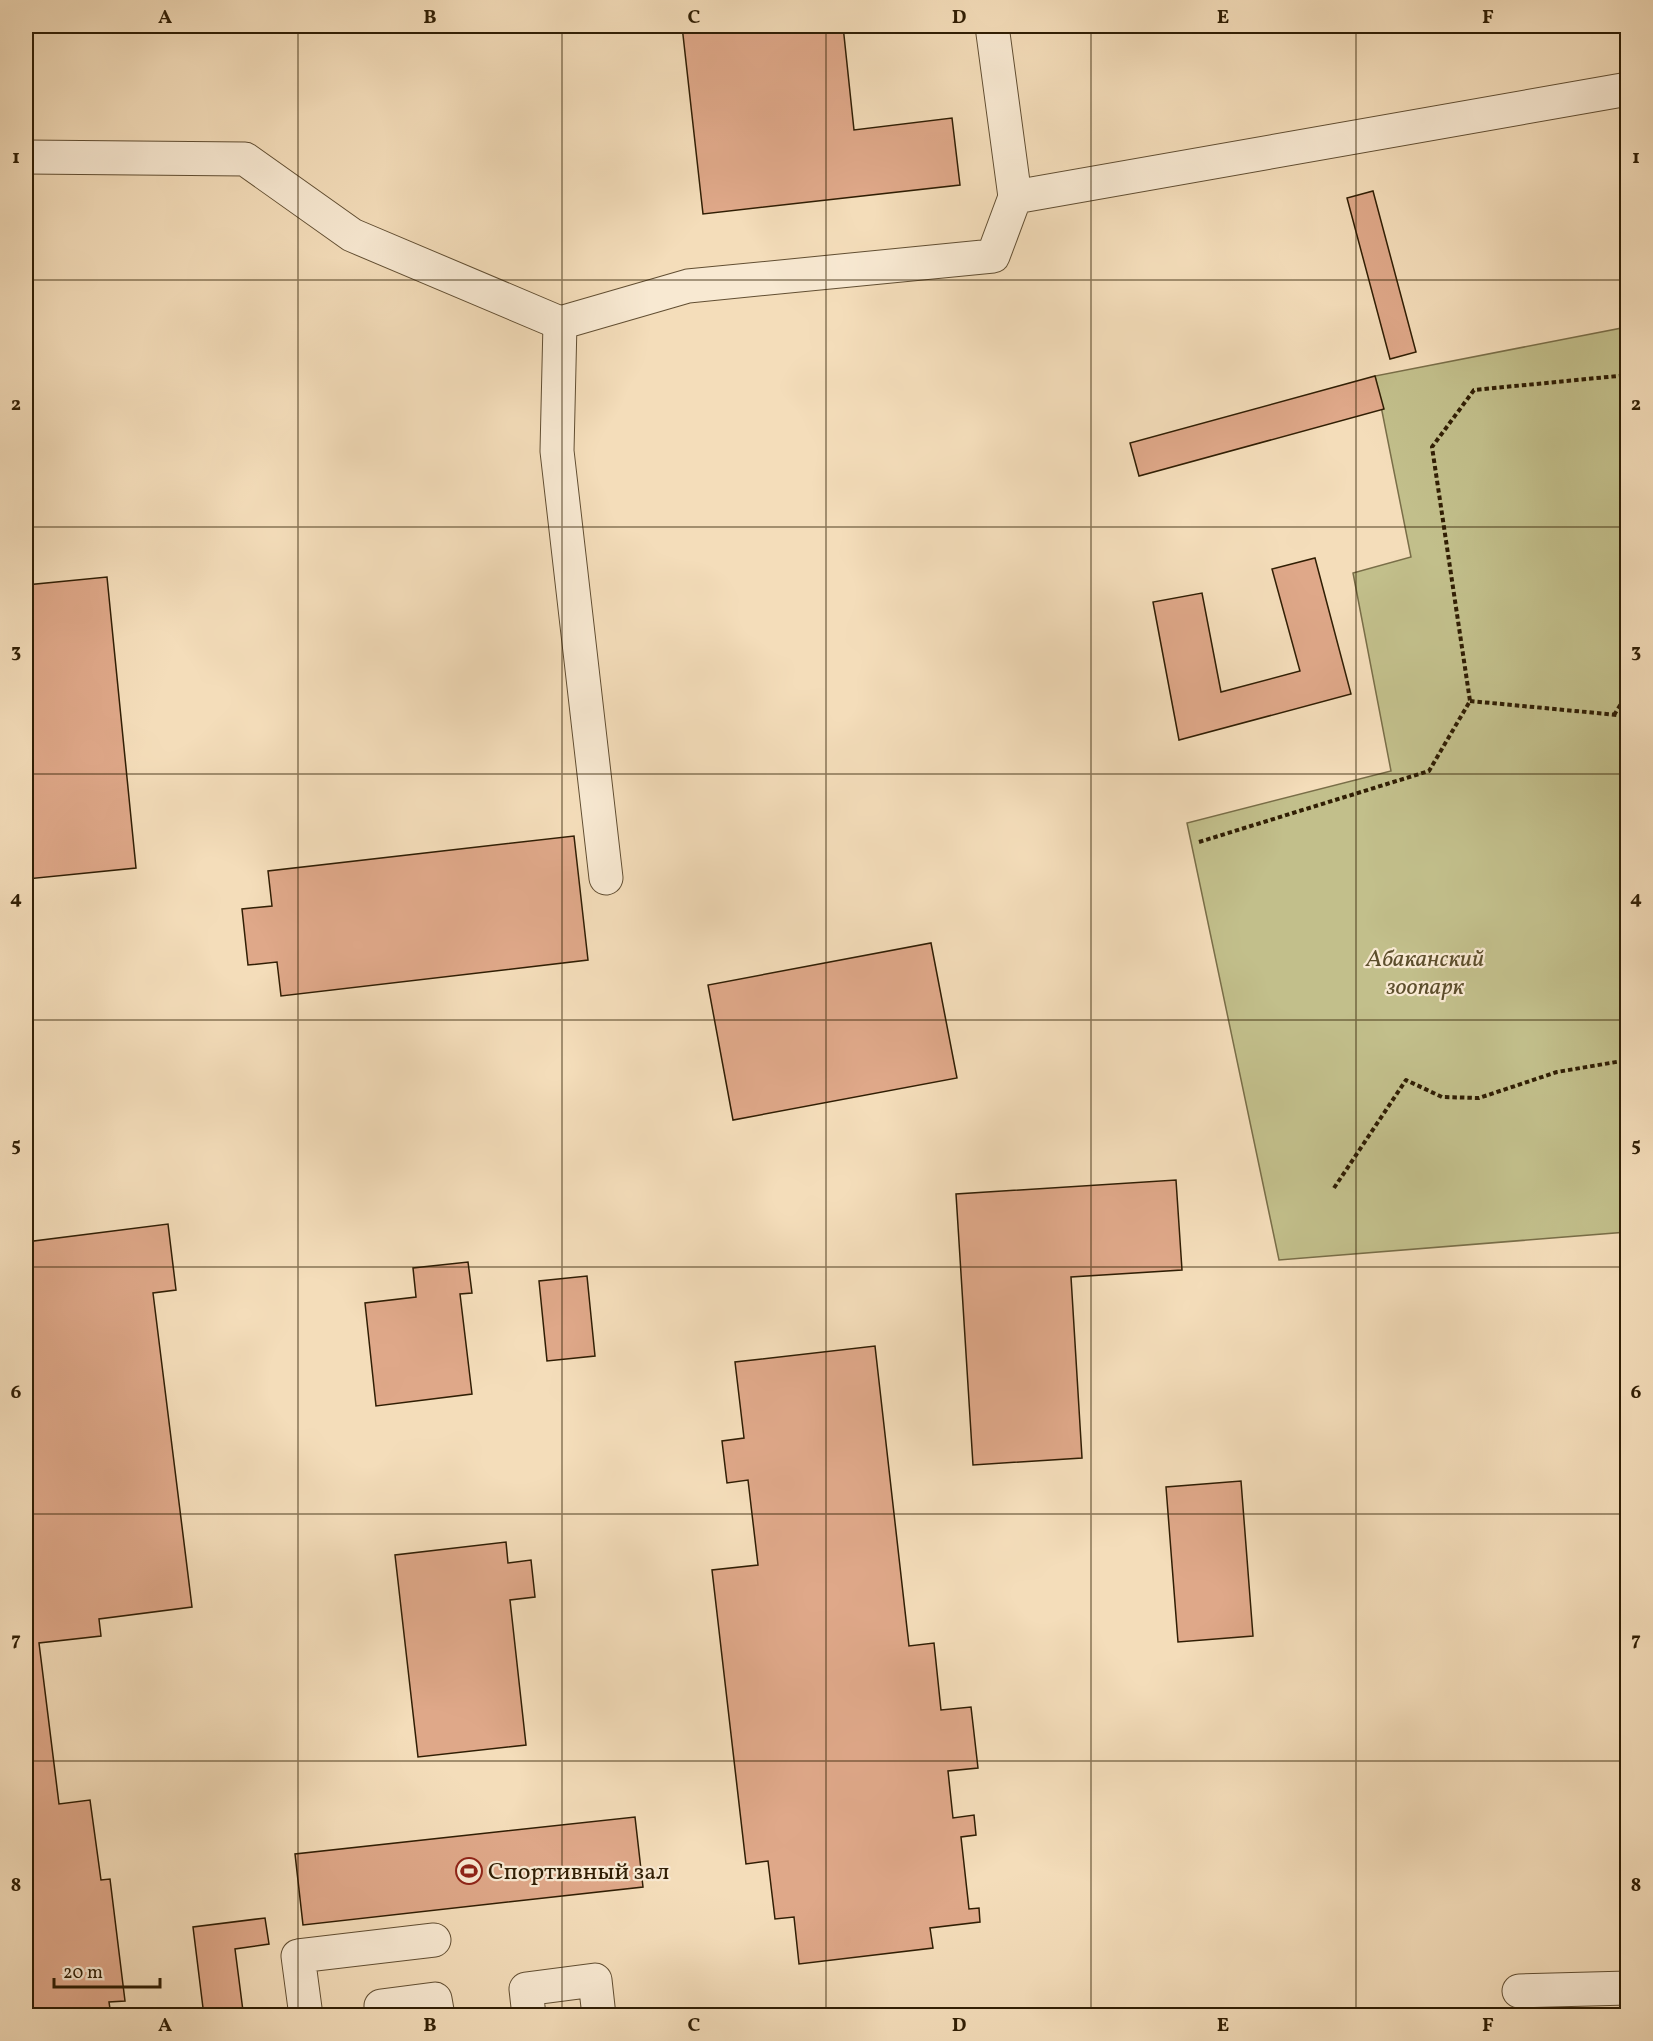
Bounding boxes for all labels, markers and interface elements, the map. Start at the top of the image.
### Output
text: A [158,4,172,32]
text: B [423,4,437,32]
text: C [688,4,701,32]
text: D [952,4,966,32]
text: E [1217,4,1229,32]
text: F [1482,4,1494,32]
text: 1 [12,144,20,172]
text: 1 [1632,144,1640,172]
text: 2 [11,391,21,419]
text: 2 [1631,391,1641,419]
text: 3 [11,638,21,666]
text: 3 [1631,638,1641,666]
text: 4 [10,885,22,913]
text: 4 [1630,885,1642,913]
park label: Абаканский зоопарк [1365,943,1484,1005]
text: 5 [11,1132,21,1160]
text: 5 [1631,1132,1641,1160]
text: 6 [11,1379,22,1407]
text: 6 [1631,1379,1642,1407]
text: 7 [11,1626,21,1654]
text: 7 [1631,1626,1641,1654]
sports icon: Спортивный зал [454,1856,484,1886]
place label: Спортивный зал [488,1856,669,1890]
text: 8 [11,1872,21,1900]
text: 8 [1631,1872,1641,1900]
scale bar [54,1951,160,1989]
text: 20 m [63,1961,103,1986]
text: A [158,2012,172,2040]
text: B [423,2012,437,2040]
text: C [688,2012,701,2040]
text: D [952,2012,966,2040]
text: E [1217,2012,1229,2040]
text: F [1482,2012,1494,2040]

